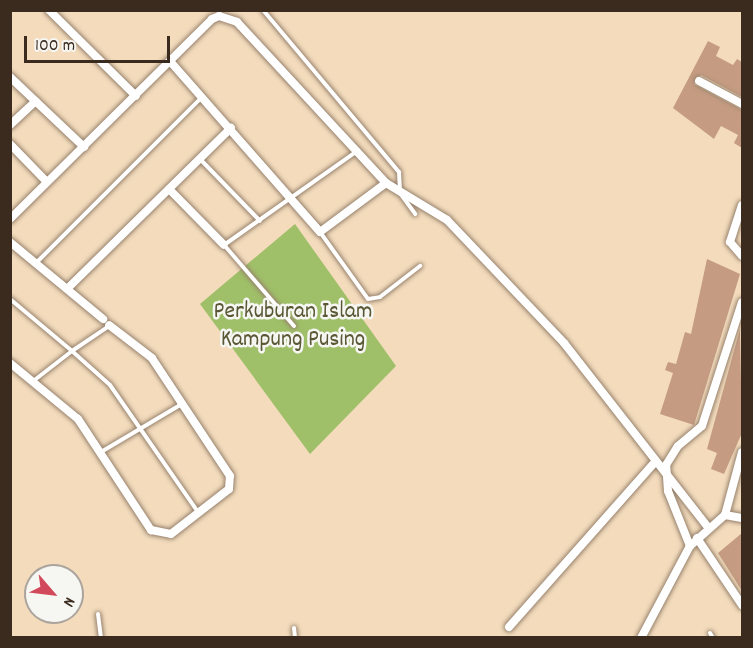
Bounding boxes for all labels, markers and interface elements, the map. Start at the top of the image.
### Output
scale bar [27,24,172,62]
text: 100 m [35,34,75,59]
park label: Perkuburan Islam Kampung Pusing [213,299,373,355]
north arrow [24,564,84,624]
text: N [57,593,81,611]

